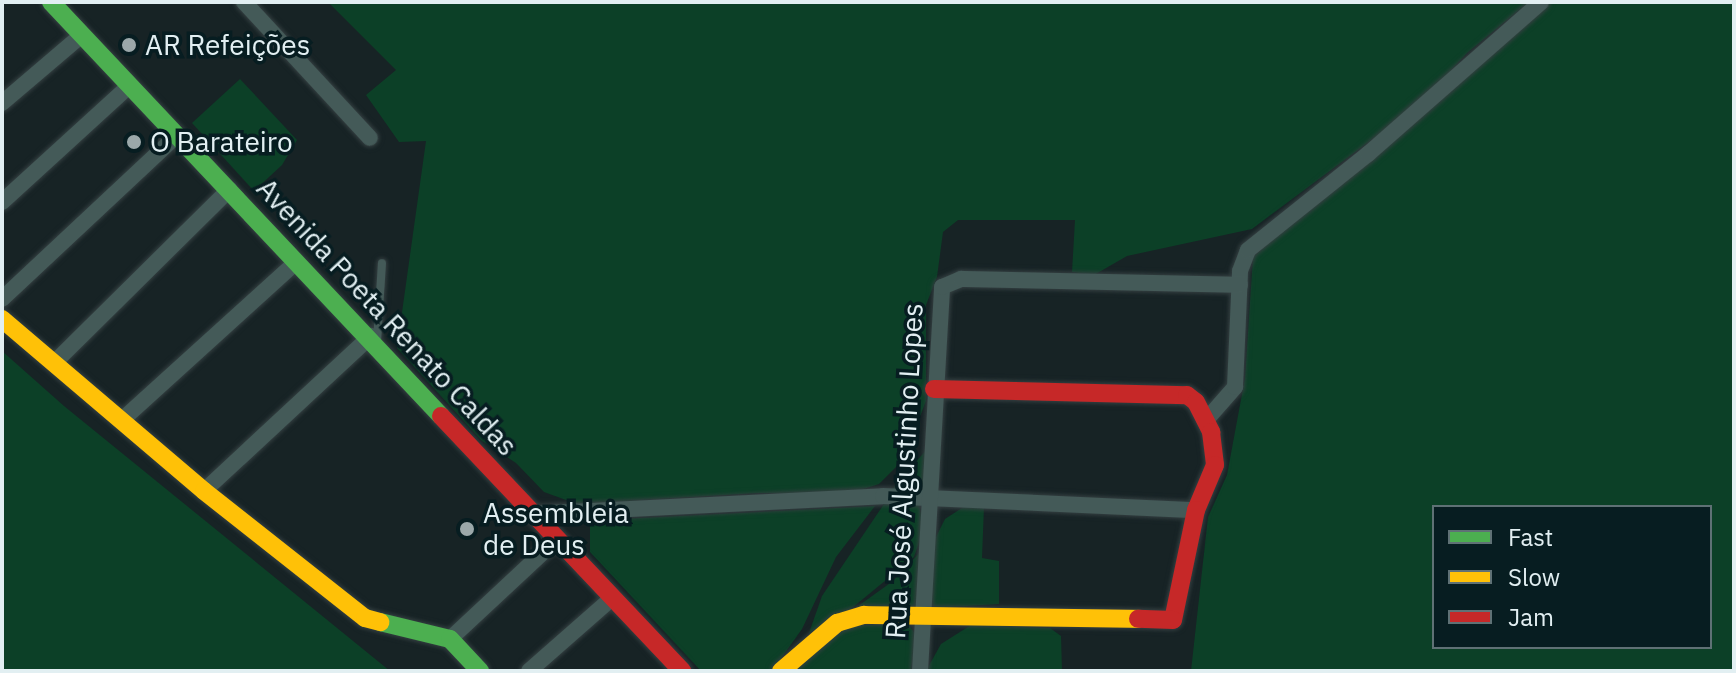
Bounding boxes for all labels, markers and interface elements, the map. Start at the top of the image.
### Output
place label: AR Refeições [145,28,310,62]
marker: AR Refeições [120,36,138,54]
place label: O Barateiro [150,125,293,159]
marker: O Barateiro [125,133,143,151]
street label: Avenida Poeta Renato Caldas [250,172,524,462]
street label: Rua José Algustinho Lopes [878,302,930,640]
place label: Assembleia de Deus [483,496,629,562]
legend [1432,505,1712,649]
marker: Assembleia de Deus [458,520,476,538]
text: Fast [1508,521,1553,553]
text: Slow [1508,561,1560,593]
text: Jam [1508,601,1554,633]

